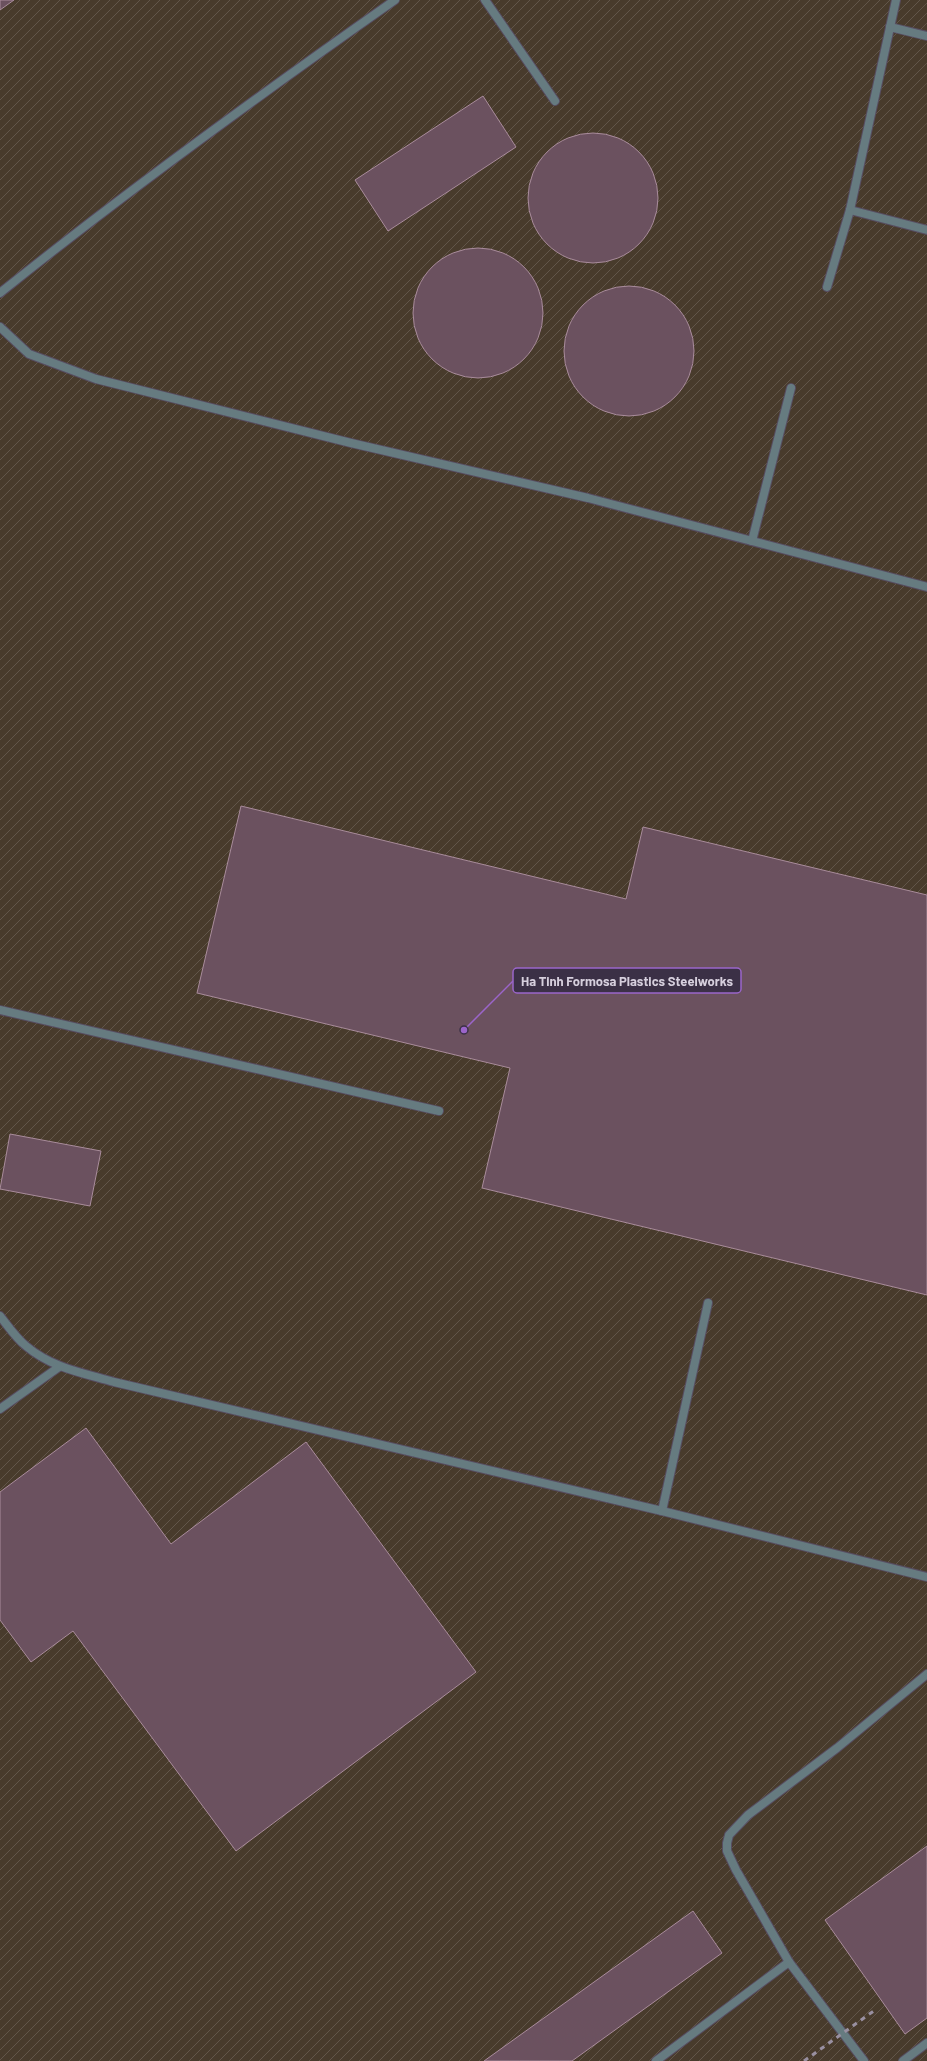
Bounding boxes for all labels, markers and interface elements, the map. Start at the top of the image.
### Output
callout: Ha Tinh Formosa Plastics Steelworks [513,968,741,993]
text: Ha Tinh Formosa Plastics Steelworks [521,973,733,989]

